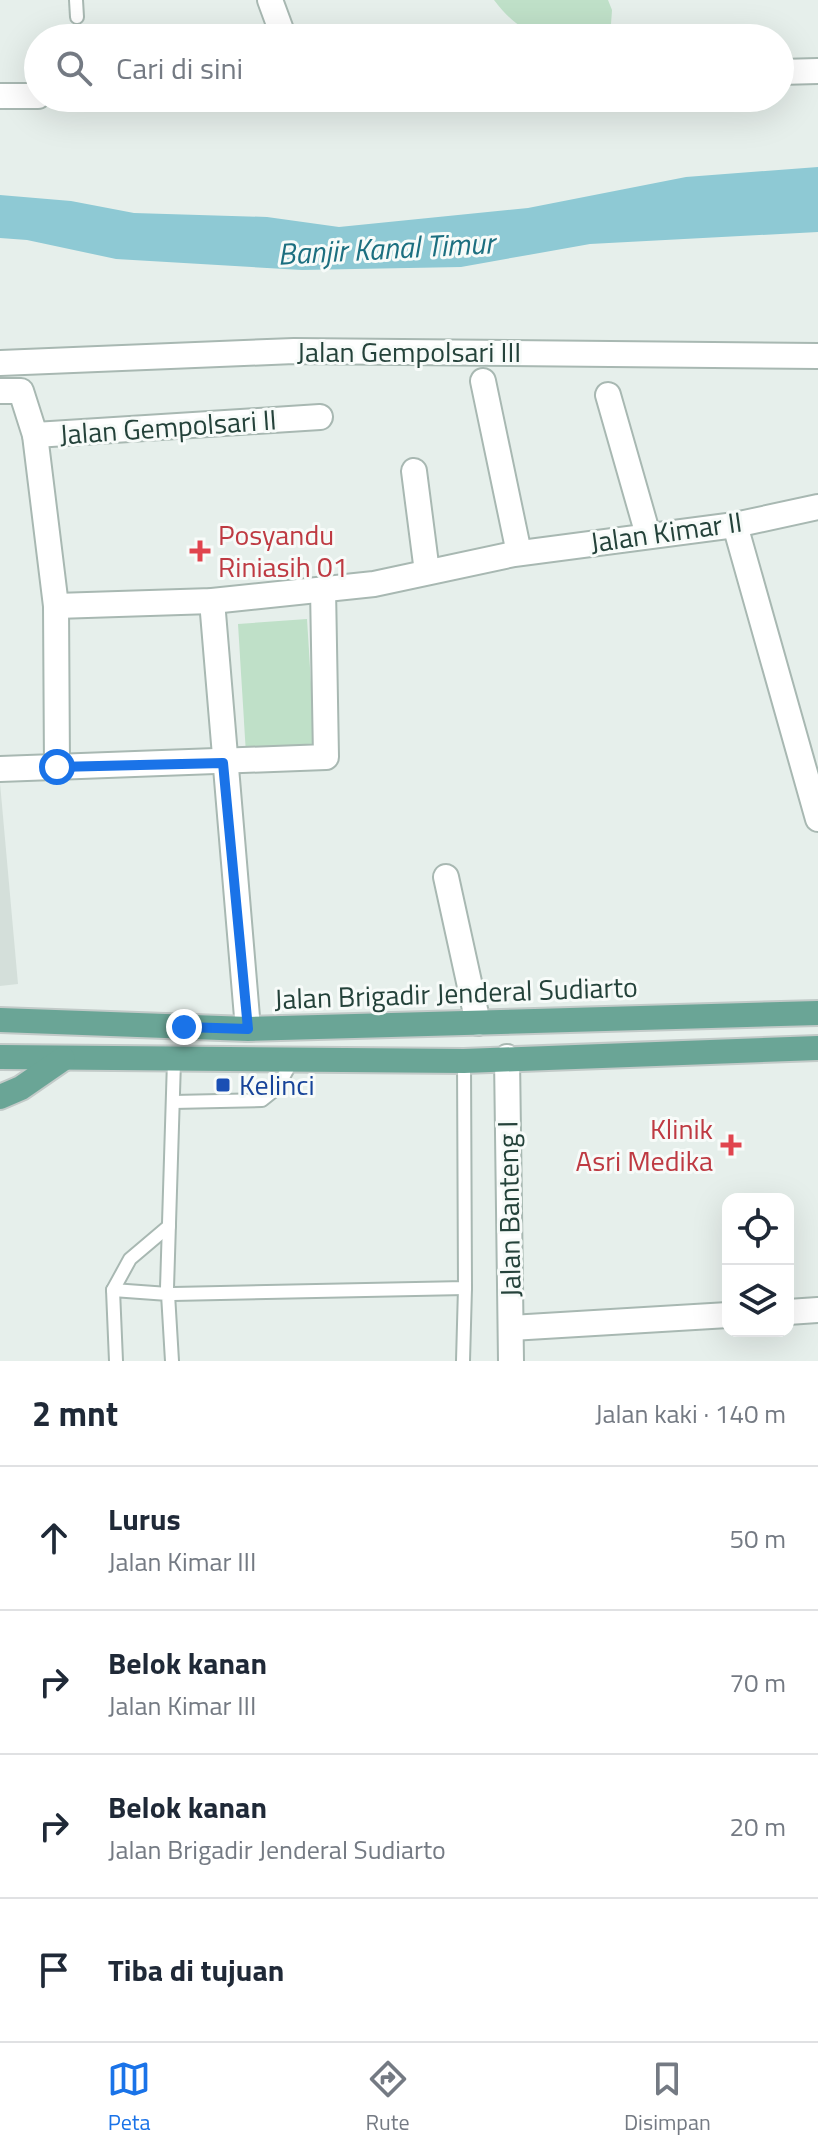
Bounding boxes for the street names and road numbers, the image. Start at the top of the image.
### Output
street label: Jalan Gempolsari III [297,330,521,373]
street label: Jalan Gempolsari II [58,397,278,456]
street label: Jalan Kimar II [587,500,745,563]
street label: Jalan Brigadir Jenderal Sudiarto [273,965,639,1020]
street label: Jalan Banteng I [485,1120,532,1298]

